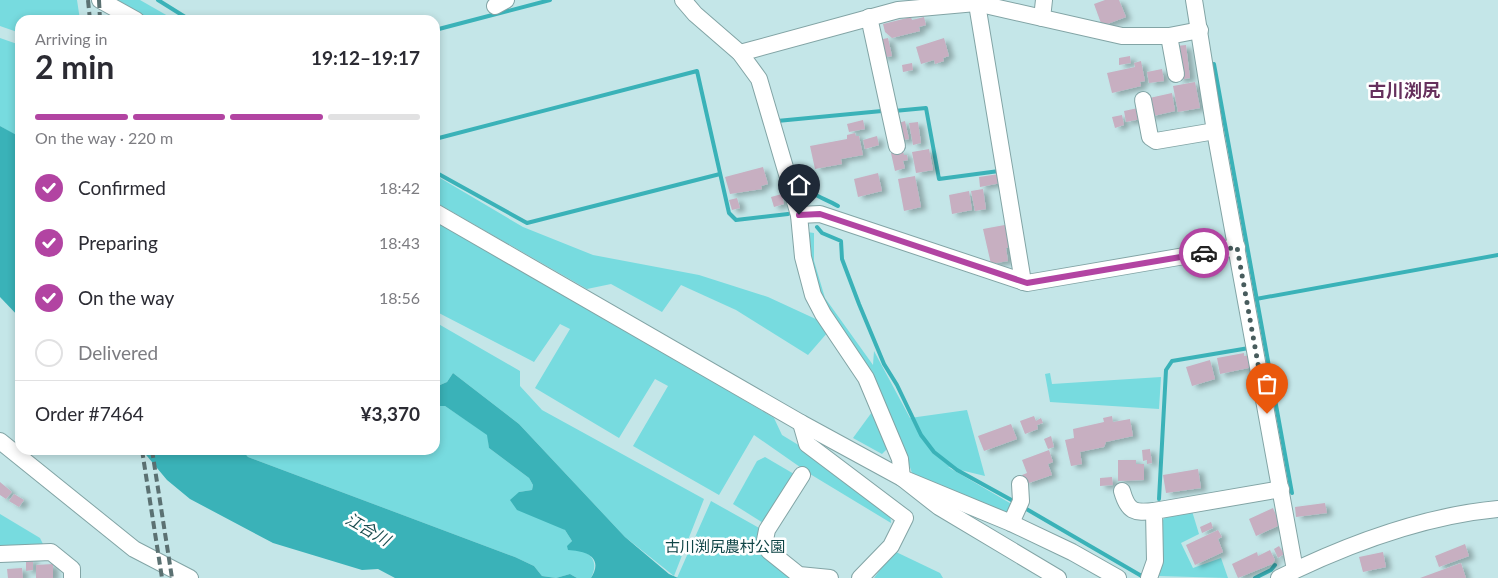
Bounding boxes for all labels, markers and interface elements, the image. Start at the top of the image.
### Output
text: Arriving in [35,29,108,48]
text: 19:12–19:17 [311,46,420,69]
text: 2 min [35,47,114,86]
district label: 古川渕尻 [1368,79,1440,101]
text: On the way · 220 m [35,128,173,147]
pin [778,164,820,215]
icon: home [785,171,813,199]
icon: check [35,174,63,202]
text: Confirmed [78,176,166,199]
text: 18:42 [379,178,420,197]
courier [1179,228,1229,278]
icon: check [35,229,63,257]
text: Preparing [78,231,158,254]
text: 18:43 [379,233,420,252]
icon: car [1190,239,1218,267]
icon: check [35,284,63,312]
text: On the way [78,286,174,309]
text: 18:56 [379,288,420,307]
text: Delivered [78,341,158,364]
pin [1246,363,1288,414]
icon: bag [1253,370,1281,398]
text: Order #7464 [35,402,144,425]
text: ¥3,370 [360,402,420,425]
water label: 江合川 [343,508,396,550]
park label: 古川渕尻農村公園 [665,537,785,555]

